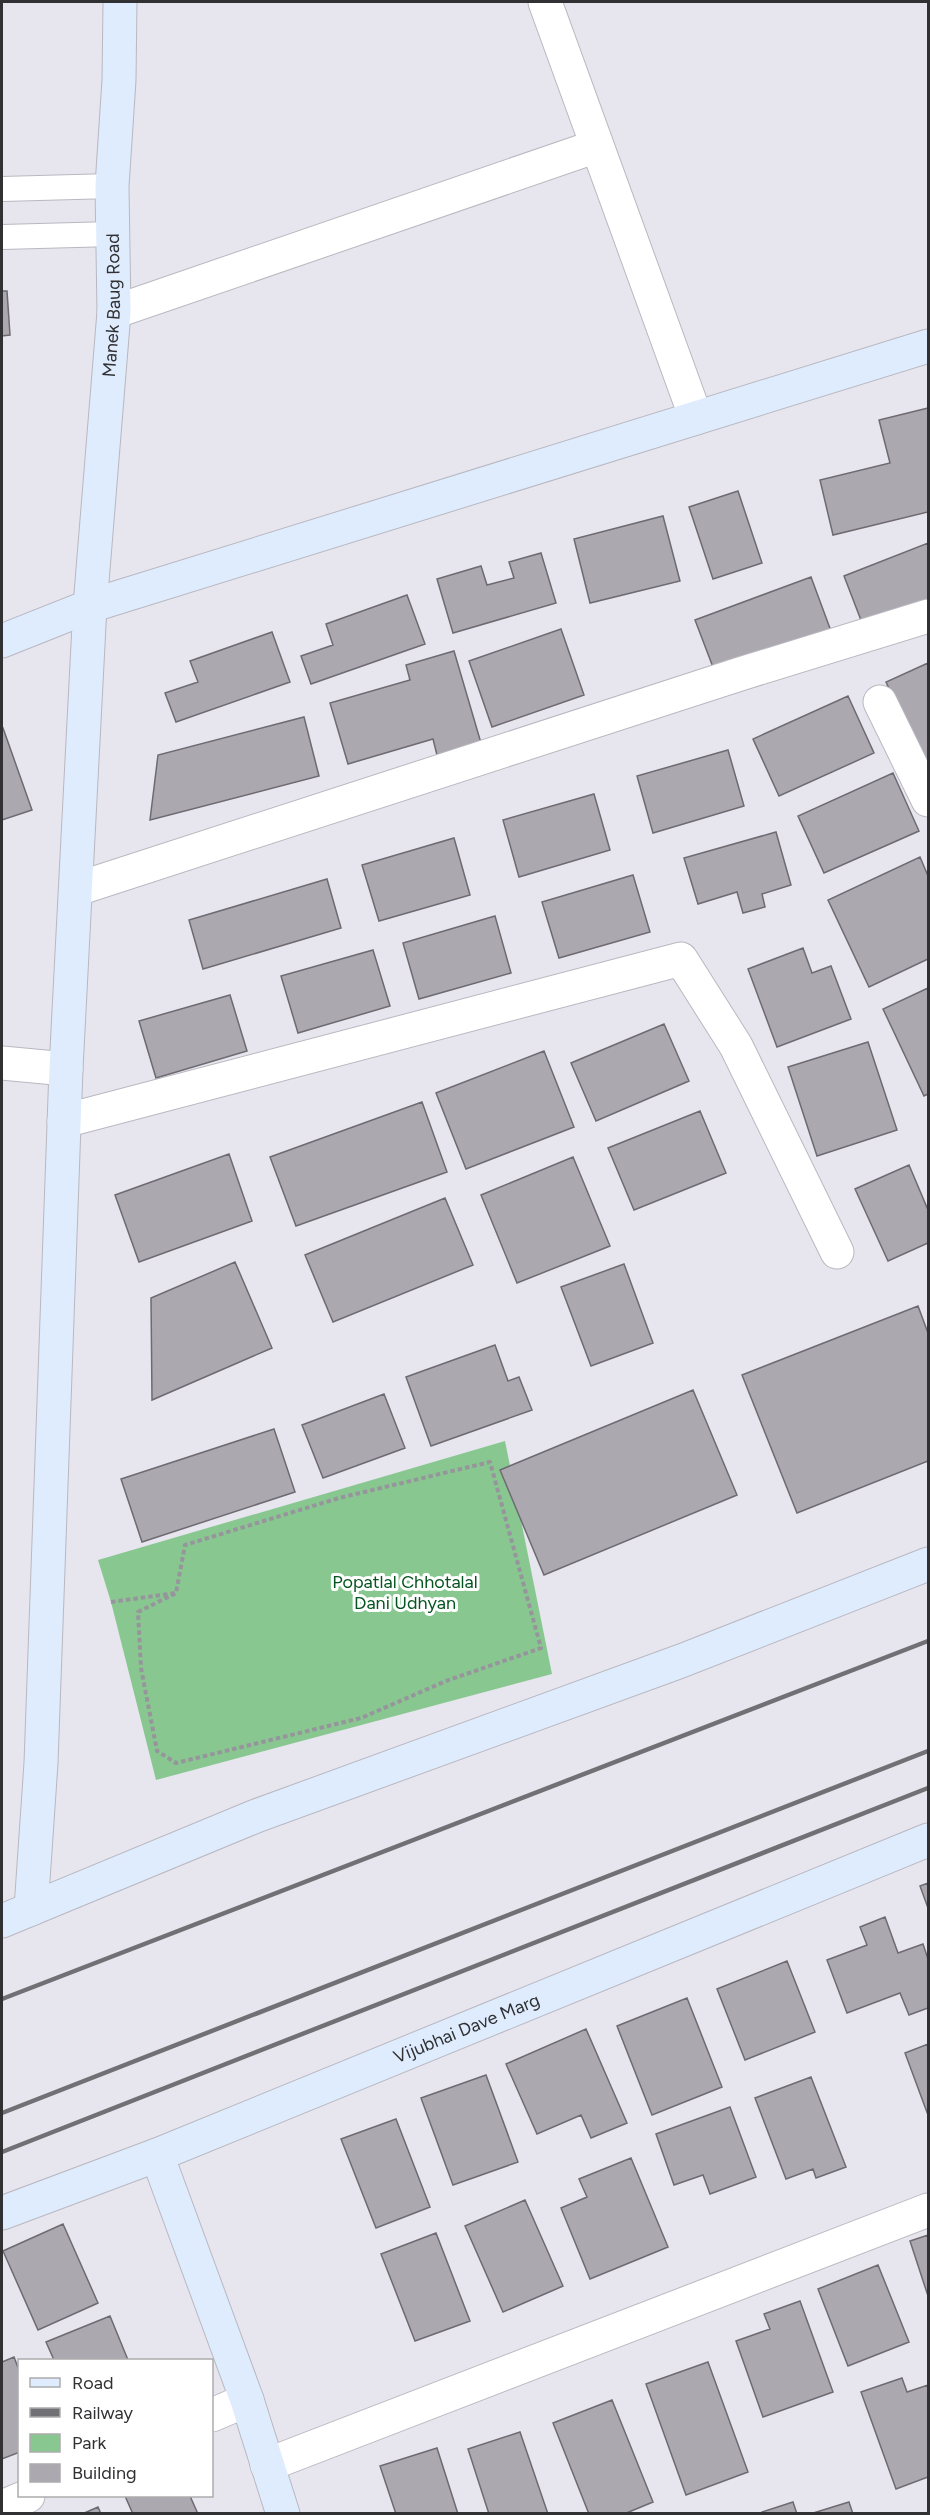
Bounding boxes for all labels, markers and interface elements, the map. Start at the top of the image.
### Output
street label: Manek Baug Road [98,233,125,378]
park label: Popatlal Chhotalal Dani Udhyan [332,1571,478,1614]
street label: Vijubhai Dave Marg [390,1989,543,2068]
legend [18,2359,213,2497]
text: Road [72,2372,113,2394]
text: Railway [72,2402,134,2424]
text: Park [72,2432,107,2454]
text: Building [72,2462,137,2484]

